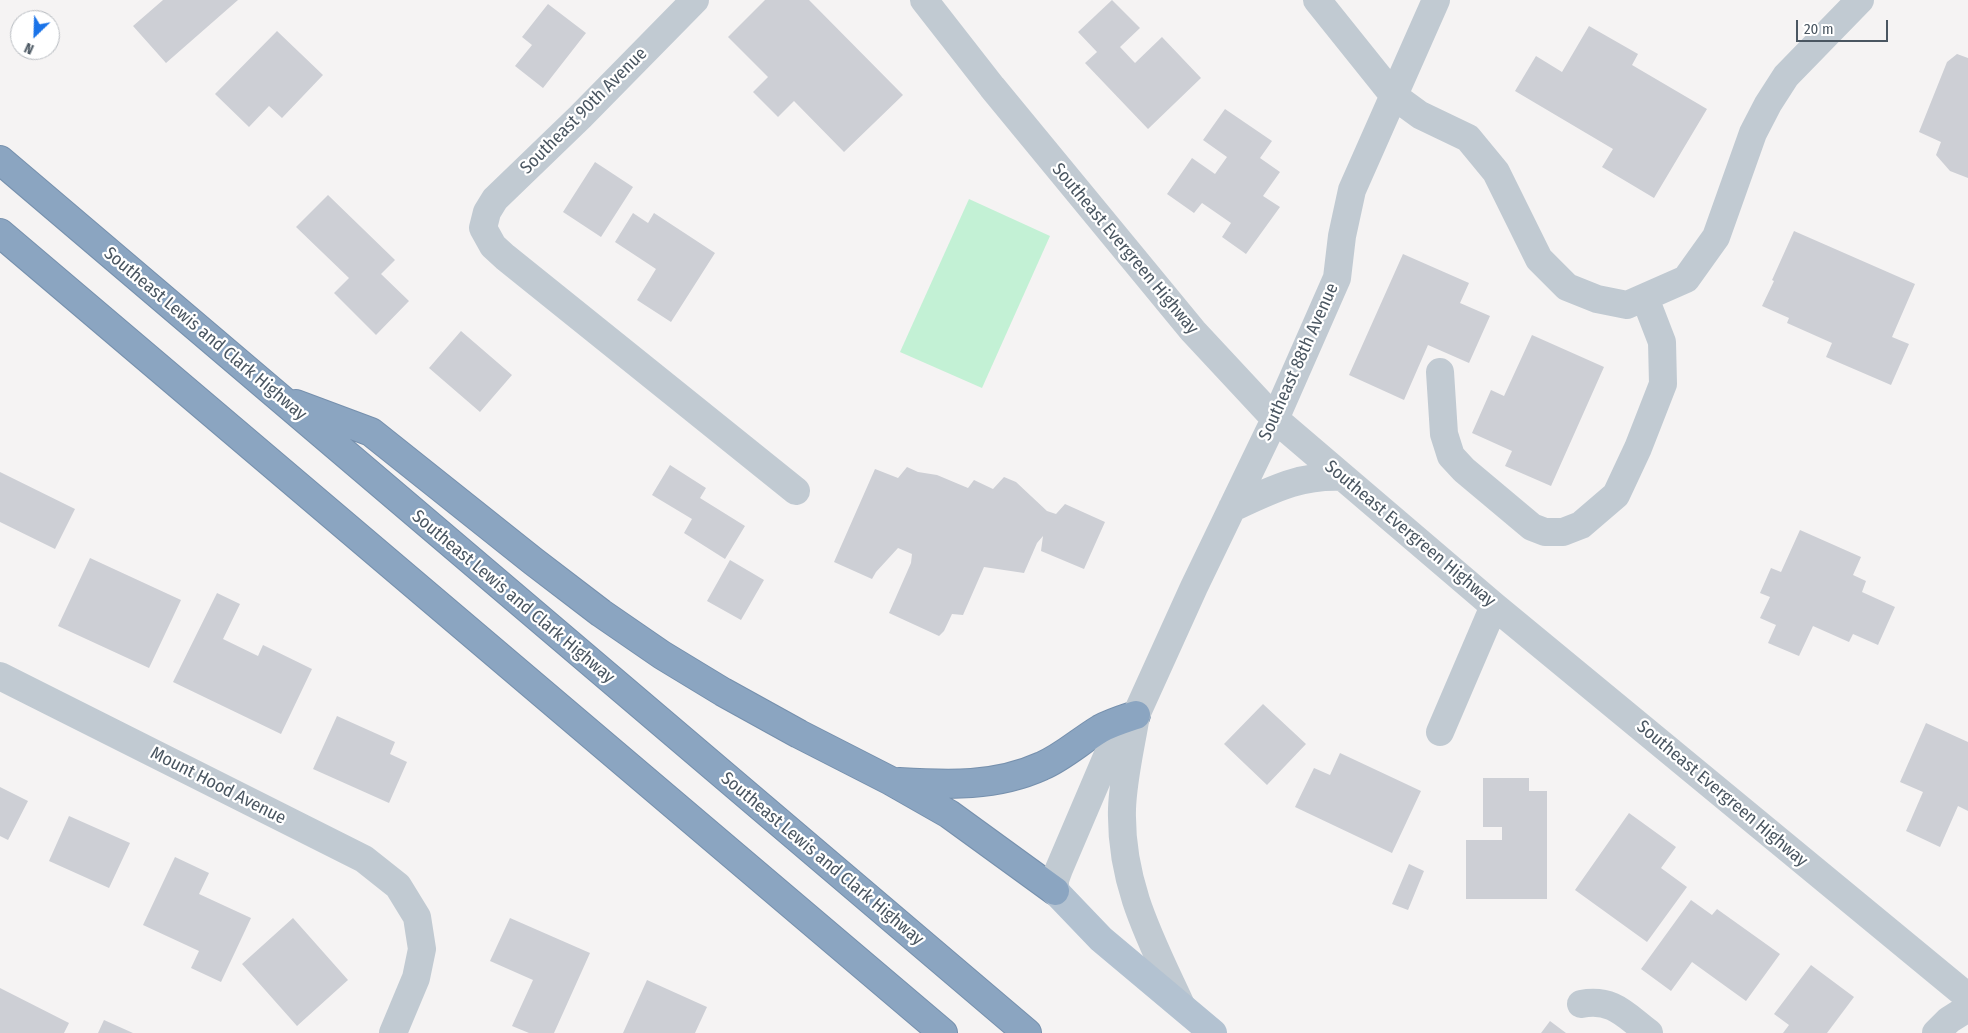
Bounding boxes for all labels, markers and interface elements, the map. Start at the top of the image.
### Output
north arrow [10,10,60,60]
scale bar [1798,10,1890,42]
text: 20 m [1804,20,1834,38]
text: N [22,39,36,58]
street label: Southeast 90th Avenue [516,43,652,179]
street label: Southeast Evergreen Highway [1047,159,1203,339]
street label: Southeast Lewis and Clark Highway [99,243,311,425]
street label: Southeast 88th Avenue [1255,280,1343,444]
street label: Southeast Evergreen Highway [1320,456,1500,612]
street label: Southeast Lewis and Clark Highway [407,506,619,688]
street label: Southeast Evergreen Highway [1632,716,1812,872]
street label: Mount Hood Avenue [147,743,289,829]
street label: Southeast Lewis and Clark Highway [716,768,928,950]

